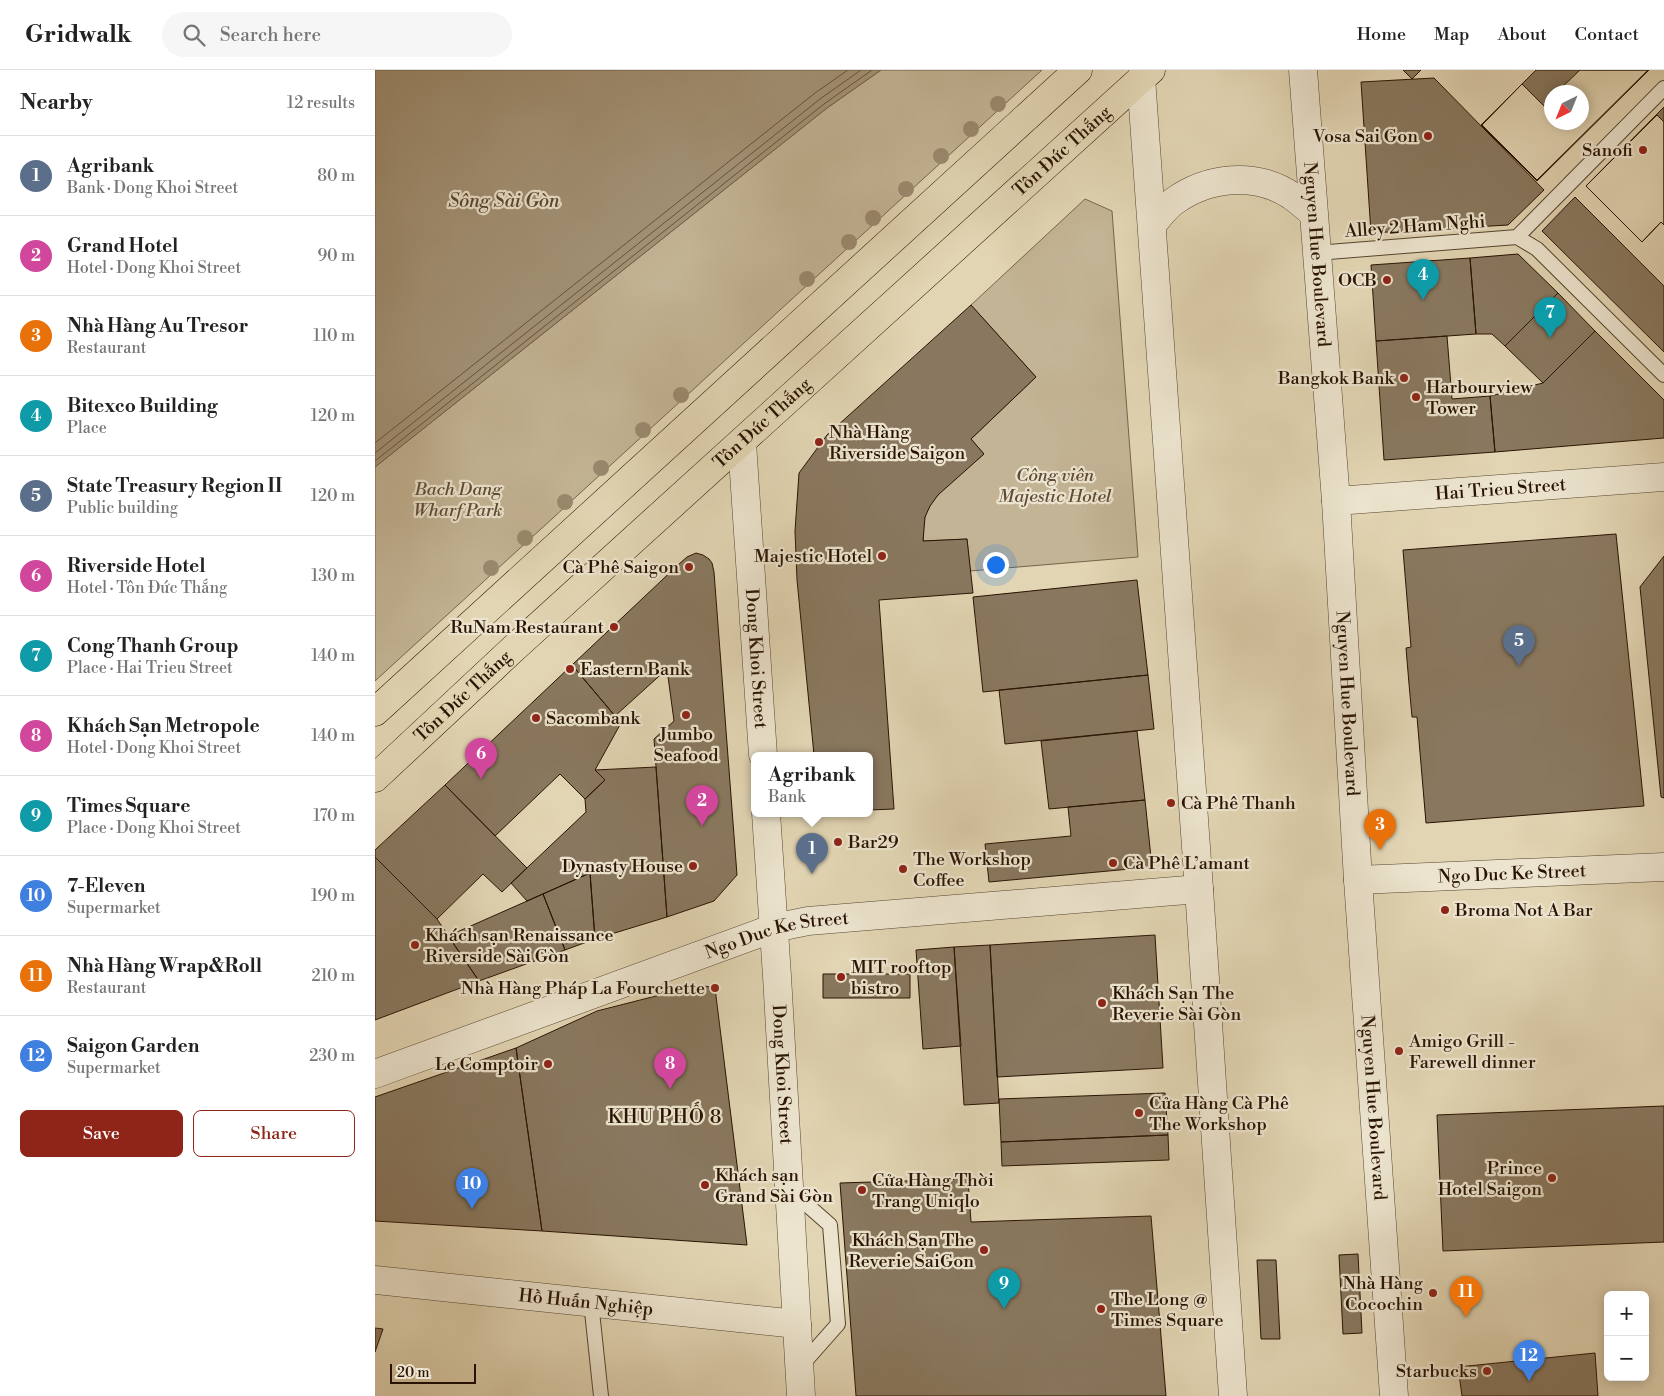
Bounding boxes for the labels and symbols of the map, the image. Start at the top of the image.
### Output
north arrow [1544,85,1589,130]
street label: Tôn Ðức Thắng [1008,100,1117,202]
place label: Vosa Sai Gon [1312,125,1418,148]
marker: Vosa Sai Gon [1422,130,1434,142]
place label: Sanofi [1582,139,1633,162]
marker: Sanofi [1637,144,1649,156]
street label: Nguyen Hue Boulevard [1298,161,1335,349]
water label: Sông Sài Gòn [448,189,560,213]
street label: Alley 2 Ham Nghi [1343,210,1486,243]
pin: 4 [1407,259,1439,300]
place label: OCB [1338,269,1377,292]
marker: OCB [1381,274,1393,286]
pin: 7 [1534,297,1566,338]
place label: Bangkok Bank [1277,367,1396,390]
marker: Bangkok Bank [1398,372,1410,384]
street label: Tôn Ðức Thắng [708,373,817,474]
place label: Harbourview Tower [1426,376,1533,420]
marker: Harbourview Tower [1410,391,1422,403]
place label: Nhà Hàng Riverside Saigon [829,421,966,465]
marker: Nhà Hàng Riverside Saigon [813,436,825,448]
park label: Công viên Majestic Hotel [998,464,1112,508]
street label: Hai Trieu Street [1434,473,1567,506]
park label: Bach Dang Wharf Park [413,478,503,522]
place label: Majestic Hotel [754,545,873,568]
marker: Majestic Hotel [876,550,888,562]
your location [983,552,1009,578]
place label: Cà Phê Saigon [562,556,679,579]
marker: Cà Phê Saigon [683,561,695,573]
street label: Dong Khoi Street [740,588,772,730]
street label: Nguyen Hue Boulevard [1330,610,1364,798]
place label: RuNam Restaurant [450,616,605,639]
marker: RuNam Restaurant [608,621,620,633]
pin: 5 [1503,625,1535,666]
street label: Tôn Ðức Thắng [410,645,517,747]
place label: Eastern Bank [580,658,691,681]
marker: Eastern Bank [564,663,576,675]
place label: Sacombank [546,707,642,730]
marker: Jumbo Seafood [680,709,692,721]
marker: Sacombank [530,712,542,724]
place label: Jumbo Seafood [653,723,719,767]
pin: 6 [465,738,497,779]
pin: 2 [686,785,718,826]
place label: Cà Phê Thanh [1181,792,1296,815]
marker: Cà Phê Thanh [1165,797,1177,809]
pin: 3 [1364,809,1396,850]
place label: Bar29 [847,831,899,854]
pin: 1 [796,833,828,874]
marker: Bar29 [832,836,844,848]
place label: The Workshop Coffee [913,848,1031,892]
place label: Cà Phê L’amant [1123,852,1250,875]
place label: Dynasty House [562,855,683,878]
marker: Cà Phê L’amant [1107,857,1119,869]
street label: Ngo Duc Ke Street [1437,859,1587,889]
marker: Dynasty House [687,860,699,872]
marker: The Workshop Coffee [897,863,909,875]
place label: Broma Not A Bar [1454,899,1593,922]
marker: Broma Not A Bar [1439,904,1451,916]
street label: Ngo Duc Ke Street [702,907,850,964]
place label: Khách sạn Renaissance Riverside Sài Gòn [425,924,614,968]
marker: Khách sạn Renaissance Riverside Sài Gòn [409,939,421,951]
place label: MIT rooftop bistro [851,956,951,1000]
marker: MIT rooftop bistro [835,971,847,983]
place label: Nhà Hàng Pháp La Fourchette [461,977,705,1000]
marker: Nhà Hàng Pháp La Fourchette [709,982,721,994]
place label: Khách Sạn The Reverie Sài Gòn [1112,982,1241,1026]
marker: Khách Sạn The Reverie Sài Gòn [1096,997,1108,1009]
street label: Dong Khoi Street [767,1004,798,1146]
street label: Nguyen Hue Boulevard [1355,1014,1391,1202]
place label: Amigo Grill - Farewell dinner [1408,1030,1536,1074]
marker: Amigo Grill - Farewell dinner [1393,1045,1405,1057]
pin: 8 [654,1048,686,1089]
place label: Le Comptoir [435,1053,538,1076]
marker: Le Comptoir [542,1058,554,1070]
place label: Cửa Hàng Cà Phê The Workshop [1149,1092,1289,1136]
district label: KHU PHỐ 8 [608,1101,722,1129]
marker: Cửa Hàng Cà Phê The Workshop [1133,1107,1145,1119]
place label: Prince Hotel Saigon [1438,1157,1542,1201]
place label: Khách sạn Grand Sài Gòn [715,1164,833,1208]
pin: 10 [456,1168,488,1209]
place label: Cửa Hàng Thời Trang Uniqlo [872,1169,994,1213]
marker: Prince Hotel Saigon [1546,1172,1558,1184]
marker: Khách sạn Grand Sài Gòn [699,1179,711,1191]
marker: Cửa Hàng Thời Trang Uniqlo [856,1184,868,1196]
place label: Khách Sạn The Reverie SaiGon [849,1229,974,1273]
marker: Khách Sạn The Reverie SaiGon [978,1244,990,1256]
pin: 9 [988,1268,1020,1309]
place label: Nhà Hàng Cocochin [1342,1272,1424,1316]
pin: 11 [1450,1276,1482,1317]
street label: Hồ Huấn Nghiệp [517,1284,654,1321]
marker: Nhà Hàng Cocochin [1427,1287,1439,1299]
place label: The Long @ Times Square [1111,1288,1223,1332]
marker: The Long @ Times Square [1095,1303,1107,1315]
pin: 12 [1513,1340,1545,1381]
place label: Starbucks [1396,1360,1477,1383]
scale bar [390,1361,476,1384]
marker: Starbucks [1481,1365,1493,1377]

